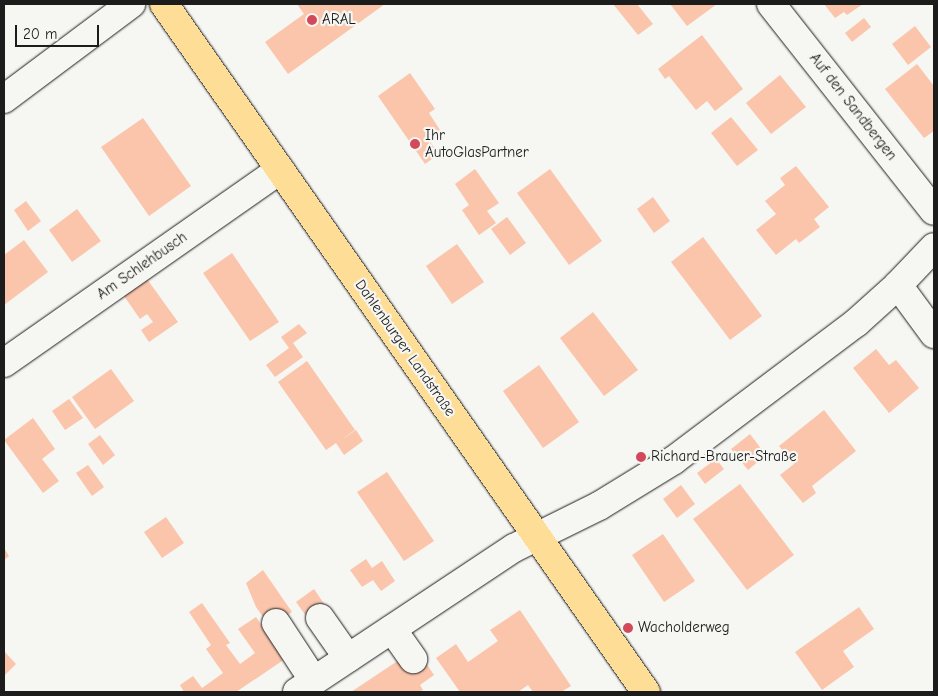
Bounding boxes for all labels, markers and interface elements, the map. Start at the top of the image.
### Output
place label: ARAL [322,11,356,29]
marker: ARAL [306,14,318,26]
scale bar [18,15,101,47]
text: 20 m [23,25,57,43]
street label: Auf den Sandbergen [805,50,901,164]
place label: Ihr AutoGlasPartner [425,126,529,161]
marker: Ihr AutoGlasPartner [409,138,421,150]
street label: Am Schlehbusch [94,228,190,304]
street label: Dahlenburger Landstraße [351,276,459,420]
place label: Richard-Brauer-Straße [651,448,796,466]
marker: Richard-Brauer-Straße [635,451,647,463]
place label: Wacholderweg [638,619,730,637]
marker: Wacholderweg [622,622,634,634]

